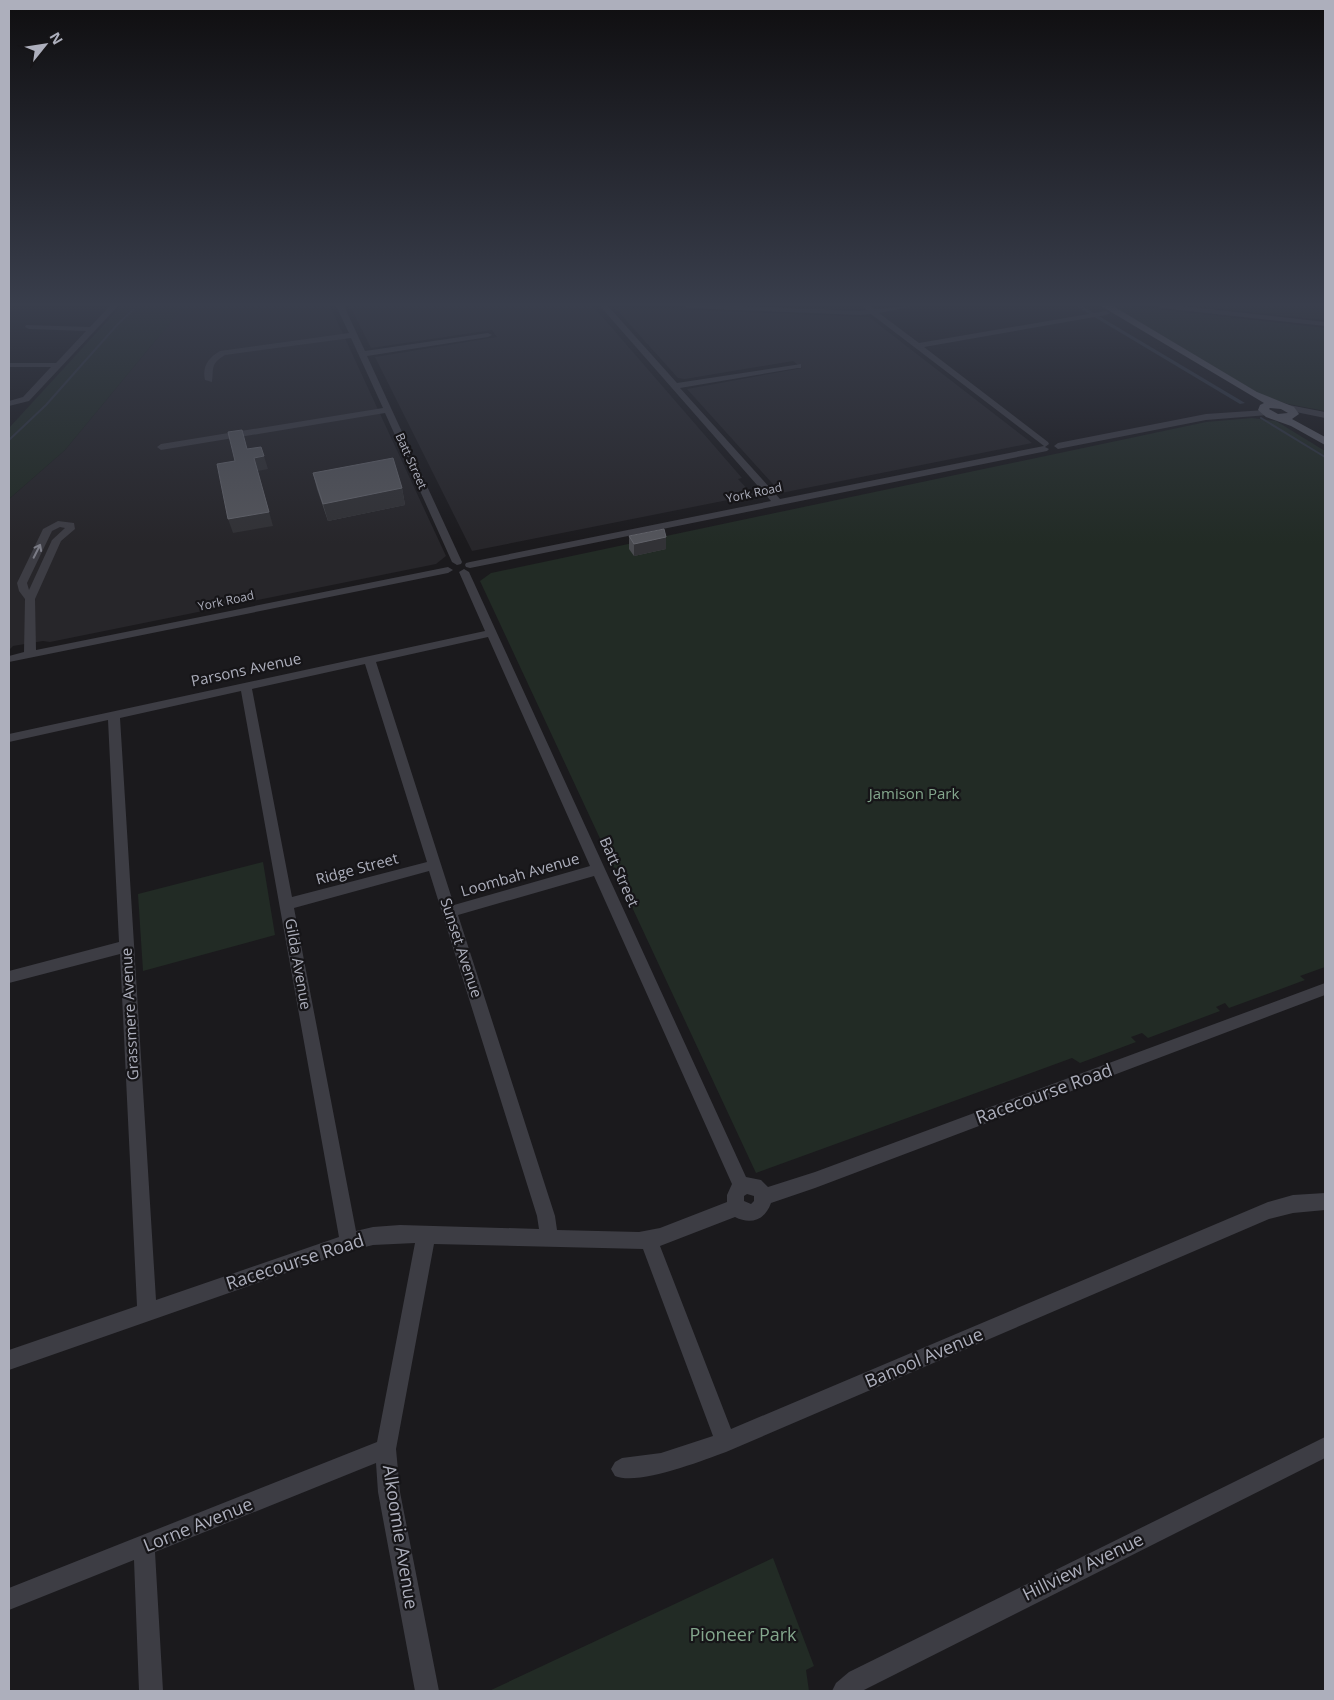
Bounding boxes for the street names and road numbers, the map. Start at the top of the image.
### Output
street label: Batt Street [392,430,431,491]
street label: York Road [724,478,783,507]
street label: York Road [196,586,255,615]
street label: Parsons Avenue [189,648,303,690]
street label: Batt Street [596,833,644,910]
street label: Ridge Street [313,847,400,889]
street label: Loombah Avenue [458,848,581,901]
street label: Sunset Avenue [436,895,487,1000]
street label: Gilda Avenue [281,917,317,1011]
street label: Grassmere Avenue [116,947,142,1081]
street label: Racecourse Road [972,1057,1115,1129]
street label: Racecourse Road [223,1227,367,1295]
street label: Banool Avenue [861,1321,986,1393]
street label: Alkoomie Avenue [378,1463,424,1611]
street label: Lorne Avenue [139,1491,256,1557]
street label: Hillview Avenue [1018,1526,1147,1606]

